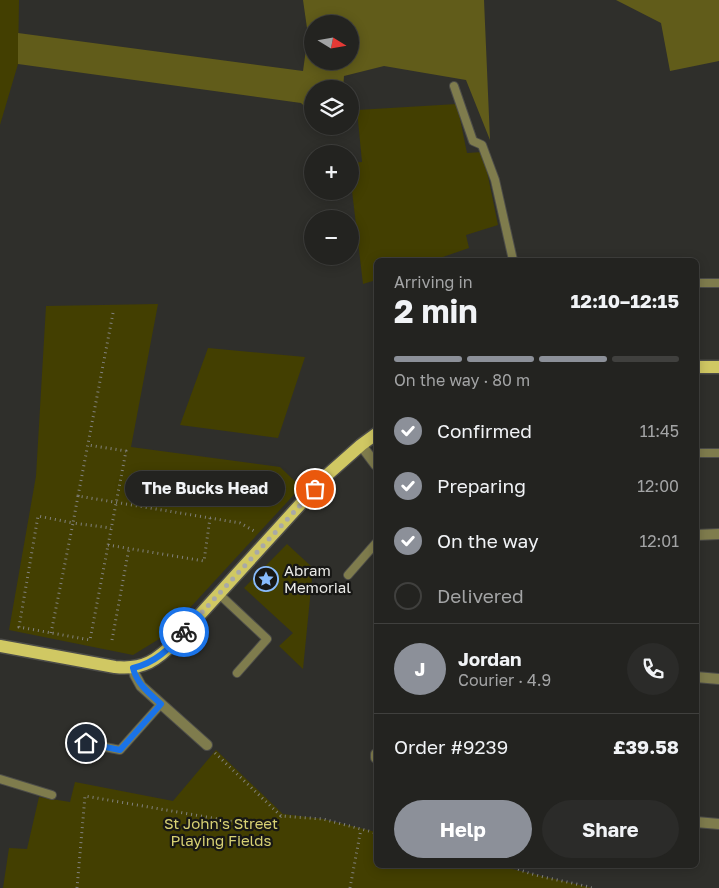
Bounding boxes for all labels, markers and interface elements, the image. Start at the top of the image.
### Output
north arrow [304,15,359,70]
map controls [304,15,359,265]
button: layers [304,80,359,135]
button: + [304,145,359,200]
button: − [304,210,359,265]
text: Arriving in [394,272,473,292]
text: 12:10–12:15 [571,289,679,312]
text: 2 min [394,292,478,330]
text: On the way · 80 m [394,370,530,390]
icon: check [394,417,422,445]
text: Confirmed [437,419,532,442]
text: 11:45 [640,421,679,441]
pin [294,468,336,510]
callout: The Bucks Head [125,472,285,506]
icon: check [394,472,422,500]
text: Preparing [437,474,526,497]
icon: bag [301,475,329,503]
text: 12:00 [637,476,679,496]
text: The Bucks Head [142,478,268,498]
icon: check [394,527,422,555]
text: On the way [437,529,539,552]
text: 12:01 [639,531,679,551]
place label: Abram Memorial [284,561,351,596]
place icon: Abram Memorial [253,566,279,592]
text: Delivered [437,584,524,607]
courier [159,607,209,657]
icon: bike [170,618,198,646]
button: phone [627,643,679,695]
text: Jordan [458,647,522,670]
text: J [415,657,425,680]
text: Courier · 4.9 [458,670,551,690]
pin [65,722,107,764]
icon: home [72,729,100,757]
text: Order #9239 [394,735,508,758]
text: £39.58 [613,735,679,758]
button: Help [394,800,532,858]
button: Share [542,800,679,858]
park label: St John's Street Playing Fields [164,814,278,849]

